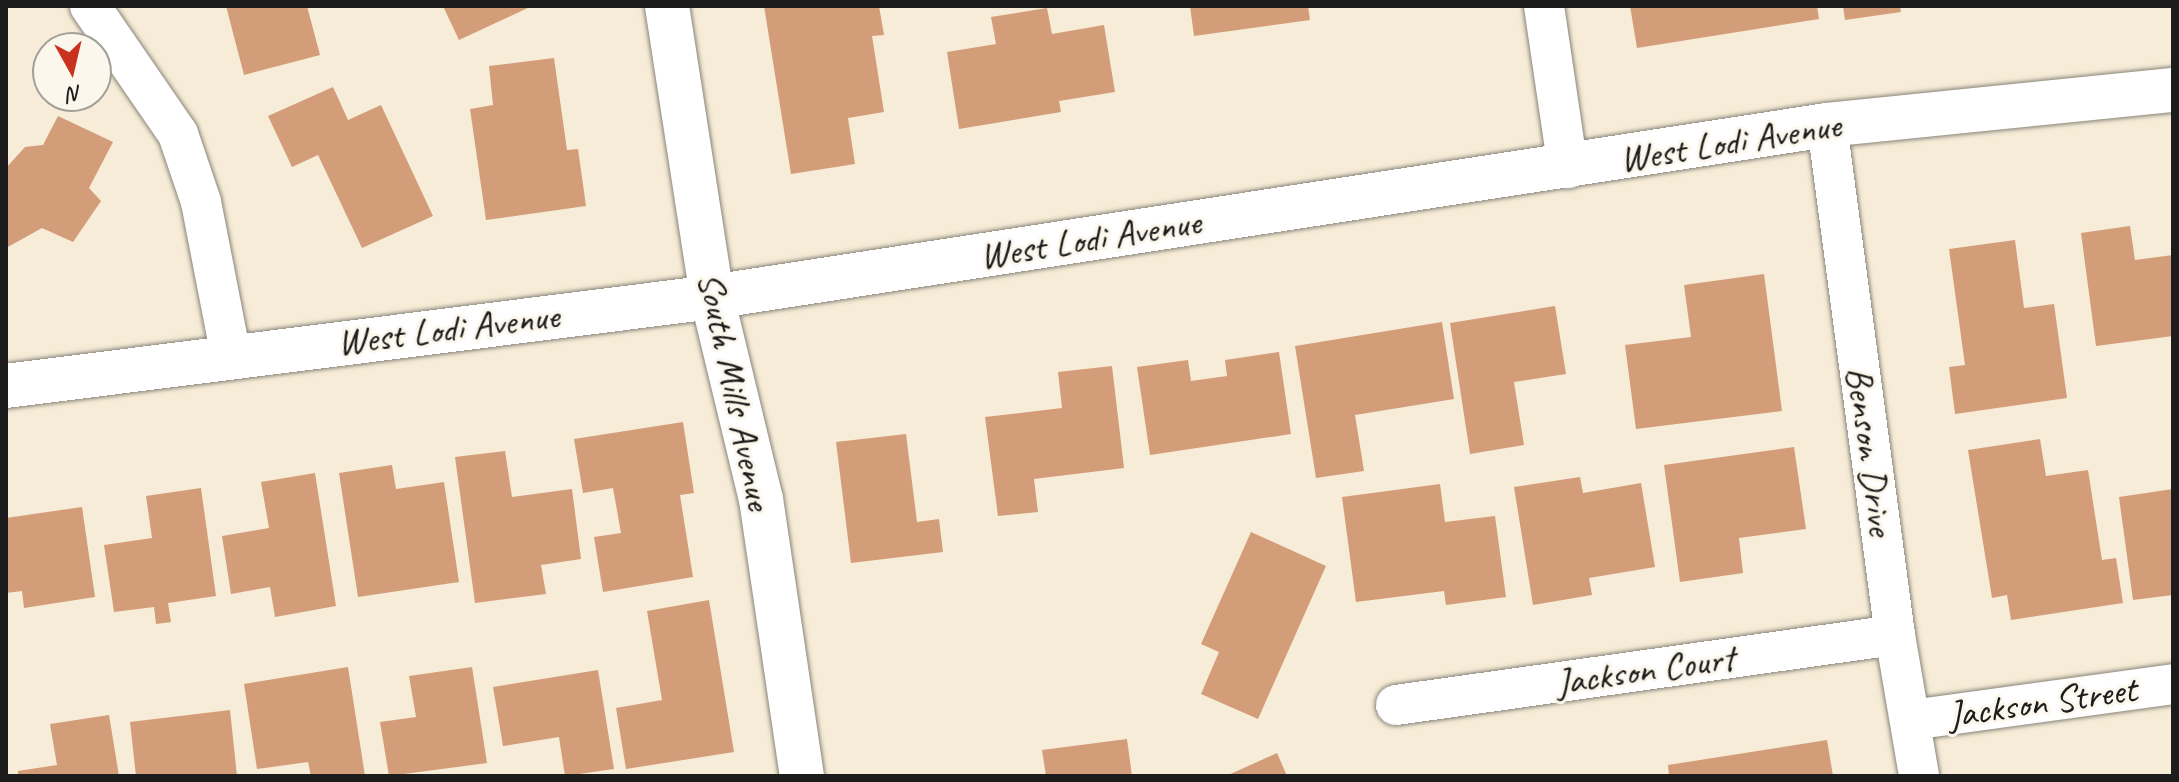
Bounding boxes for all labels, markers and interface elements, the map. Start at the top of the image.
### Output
north arrow [32,32,112,112]
text: N [66,79,84,109]
street label: West Lodi Avenue [1616,102,1844,182]
street label: West Lodi Avenue [976,199,1204,279]
street label: South Mills Avenue [688,268,782,514]
street label: West Lodi Avenue [335,293,561,365]
street label: Benson Drive [1836,364,1904,538]
street label: Jackson Court [1553,635,1737,705]
street label: Jackson Street [1944,666,2140,738]

